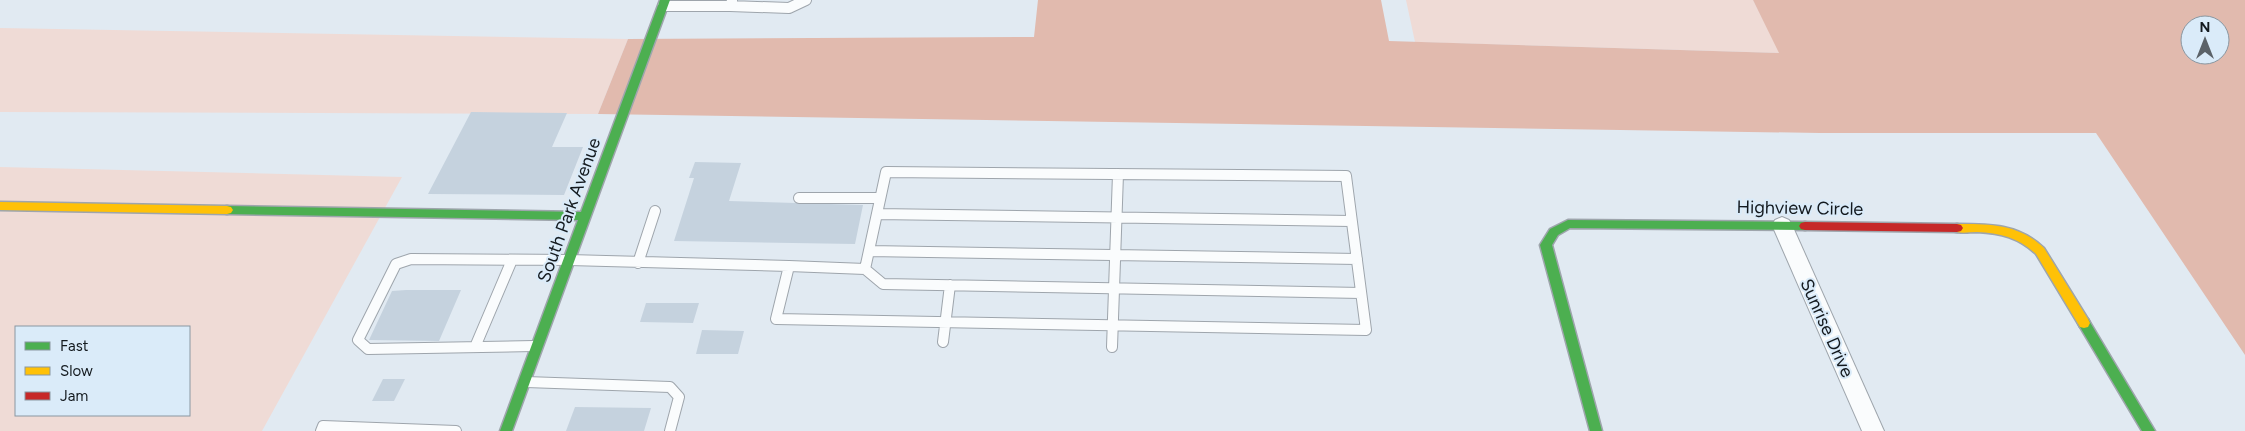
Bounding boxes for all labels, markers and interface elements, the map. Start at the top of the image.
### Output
north arrow [2180,15,2230,65]
text: N [2200,19,2210,36]
street label: South Park Avenue [533,134,605,285]
street label: Highview Circle [1737,196,1864,220]
street label: Sunrise Drive [1795,275,1859,381]
legend [15,326,190,416]
text: Fast [60,337,89,355]
text: Slow [60,362,93,380]
text: Jam [60,387,88,405]

